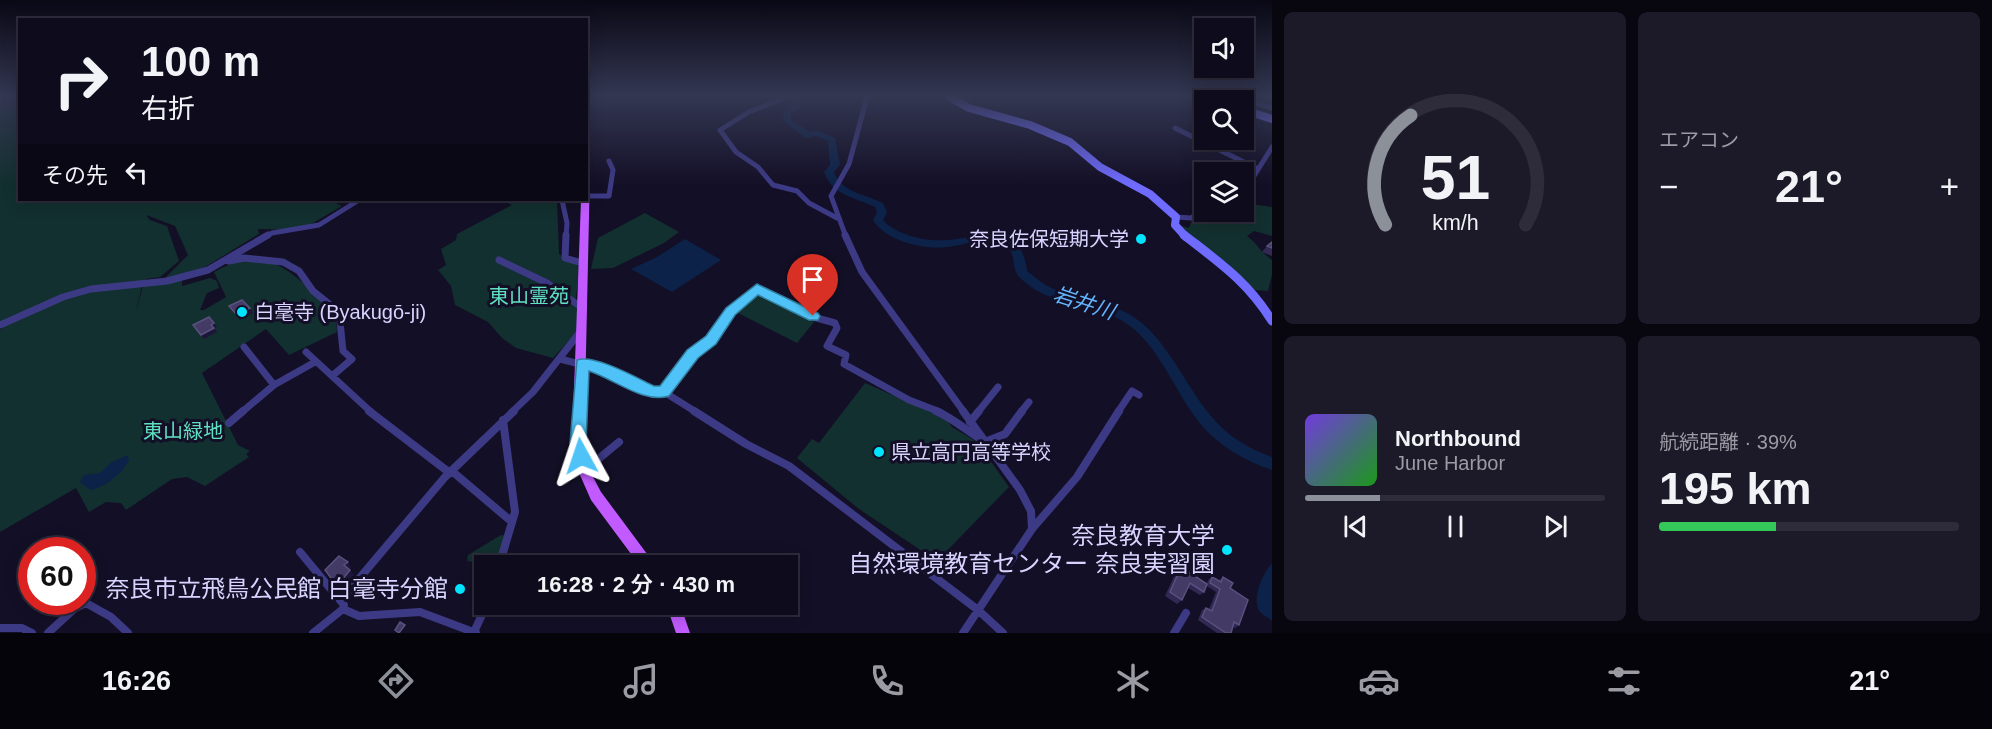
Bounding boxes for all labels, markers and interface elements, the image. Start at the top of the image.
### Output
map controls [1194,18,1254,222]
button: sound [1194,18,1254,78]
text: 100 m [141,38,260,85]
icon: right [42,42,120,120]
button: search [1194,90,1254,150]
text: 右折 [141,94,195,124]
text: エアコン [1659,129,1739,151]
text: 51 [1420,143,1490,212]
icon: left [120,156,153,189]
text: 21° [1775,161,1843,212]
button: layers [1194,162,1254,222]
text: その先 [42,163,108,188]
text: − [1659,168,1678,205]
text: + [1940,168,1959,205]
text: km/h [1432,211,1478,235]
place label: 奈良佐保短期大学 [969,228,1129,250]
marker: 奈良佐保短期大学 [1134,232,1148,246]
pin [787,254,838,316]
icon: arrive [796,263,829,296]
water label: 岩井川 [1051,282,1120,324]
park label: 東山霊苑 [489,285,569,307]
place label: 白毫寺 (Byakugō-ji) [254,301,426,323]
marker: 白毫寺 (Byakugō-ji) [235,305,249,319]
park label: 東山緑地 [143,420,223,442]
position arrow [549,424,613,488]
text: Northbound [1395,426,1521,451]
text: 航続距離 · 39% [1659,431,1797,453]
place label: 県立高円高等学校 [891,441,1051,463]
marker: 県立高円高等学校 [872,445,886,459]
text: June Harbor [1395,452,1505,474]
text: 195 km [1659,463,1812,514]
icon: previous [1339,510,1372,543]
icon: pause [1439,510,1472,543]
icon: next [1539,510,1572,543]
place label: 奈良教育大学 自然環境教育センター 奈良実習園 [848,522,1215,577]
speed limit sign: 60 [18,537,96,615]
marker: 奈良教育大学 自然環境教育センター 奈良実習園 [1220,543,1234,557]
text: 16:28 · 2 分 · 430 m [537,572,735,597]
place label: 奈良市立飛鳥公民館 白毫寺分館 [105,575,448,602]
marker: 奈良市立飛鳥公民館 白毫寺分館 [453,582,467,596]
icon: directions [375,660,417,702]
icon: music [620,660,662,702]
icon: phone [866,660,908,702]
icon: climate [1112,660,1154,702]
icon: car [1358,660,1400,702]
icon: filters [1603,660,1645,702]
text: 16:26 [102,666,171,696]
text: 21° [1849,666,1890,696]

